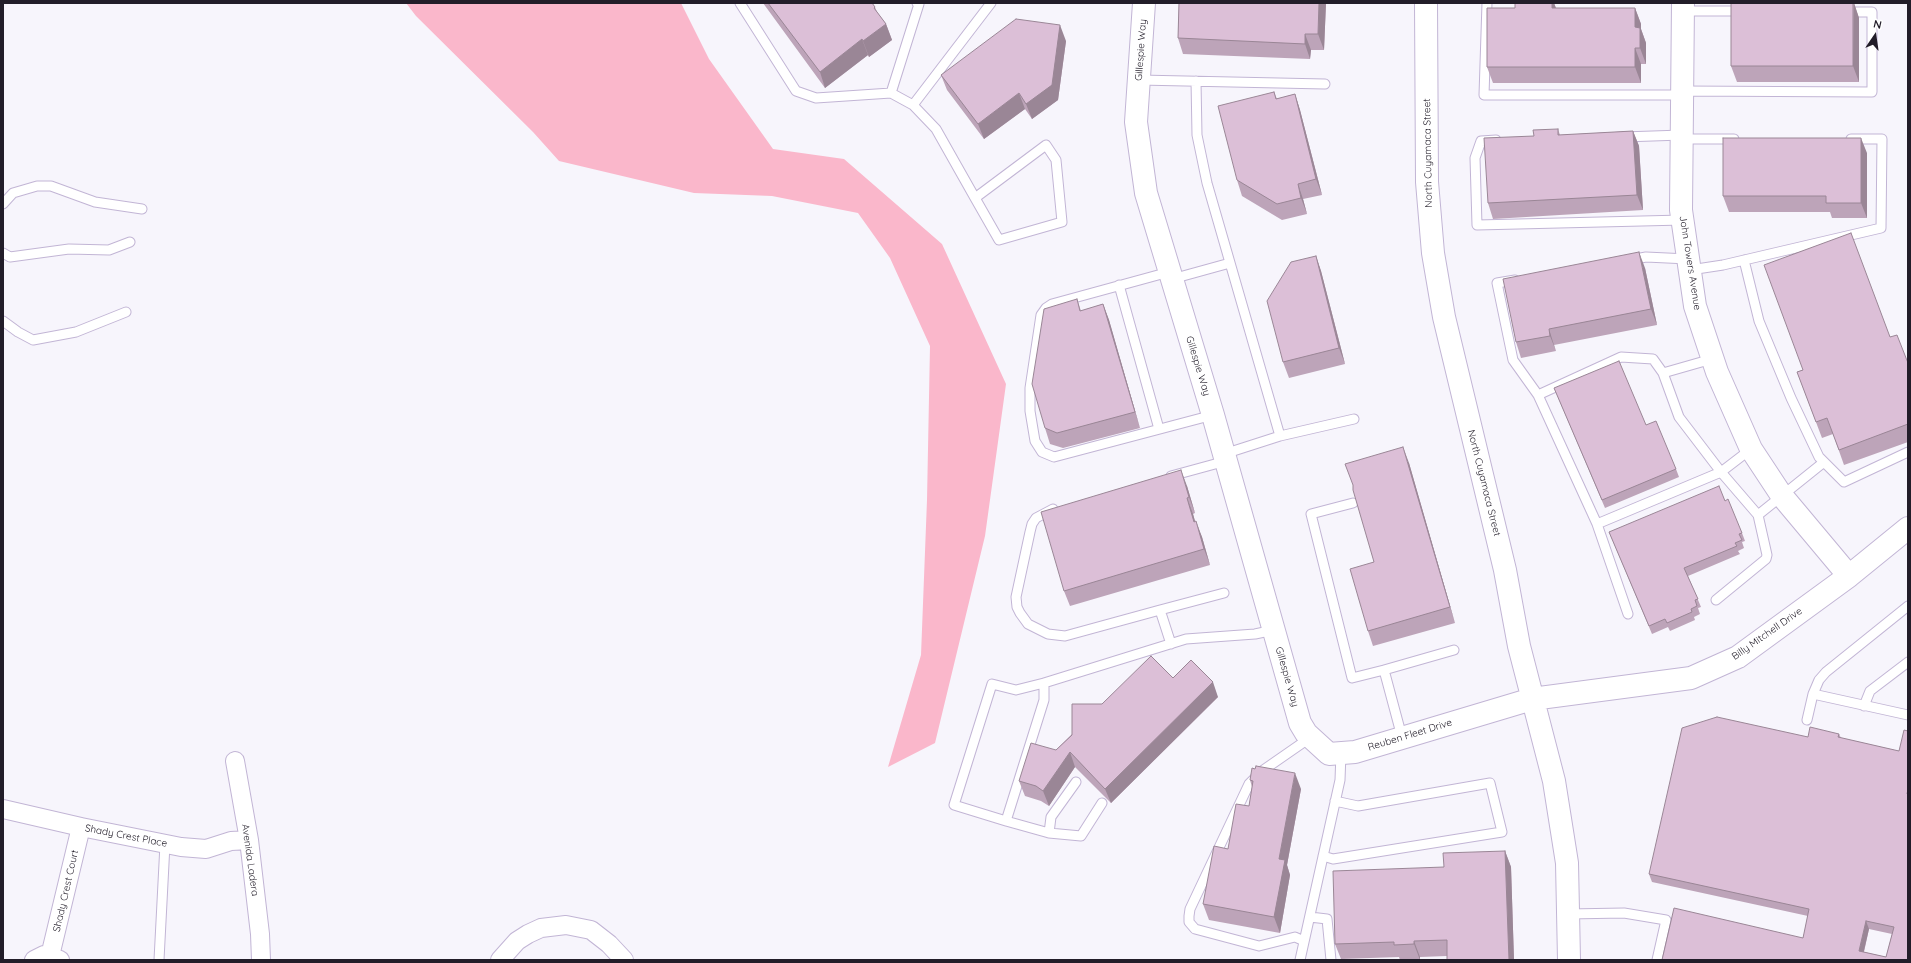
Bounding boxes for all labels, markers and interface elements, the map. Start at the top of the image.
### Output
north arrow [1855,16,1895,56]
text: N [1872,17,1883,32]
street label: Gillespie Way [1133,19,1149,81]
street label: North Cuyamaca Street [1421,98,1435,208]
street label: John Towers Avenue [1677,215,1703,311]
street label: Gillespie Way [1183,335,1213,397]
street label: North Cuyamaca Street [1465,428,1503,538]
street label: Billy Mitchell Drive [1729,605,1805,663]
street label: Gillespie Way [1273,646,1301,708]
street label: Reuben Fleet Drive [1366,716,1454,754]
street label: Shady Crest Place [84,822,168,850]
street label: Avenida Ladera [239,823,261,897]
street label: Shady Crest Court [51,849,81,933]

